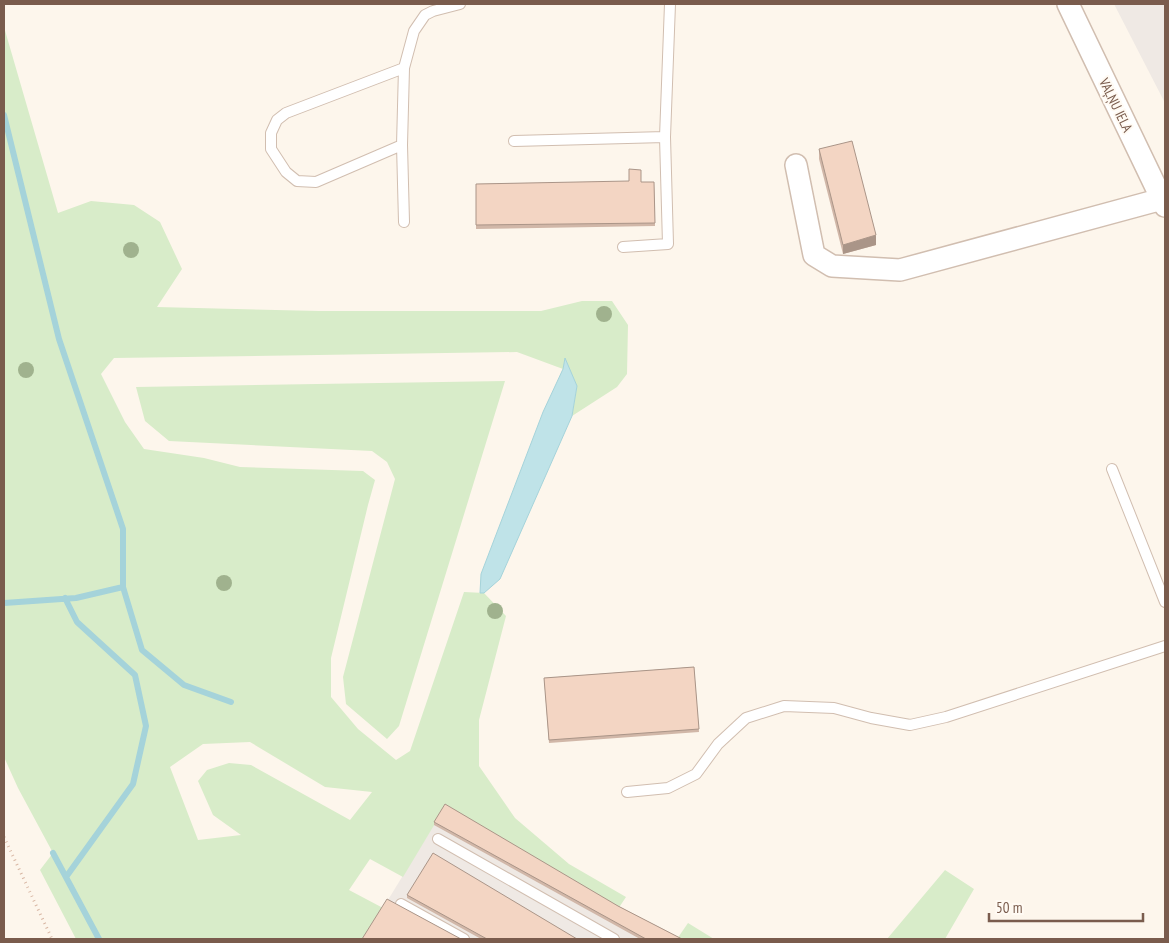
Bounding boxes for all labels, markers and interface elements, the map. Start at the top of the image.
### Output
street label: VAĻŅU IELA [1095,74,1137,135]
scale bar [989,890,1143,922]
text: 50 m [996,898,1022,917]

